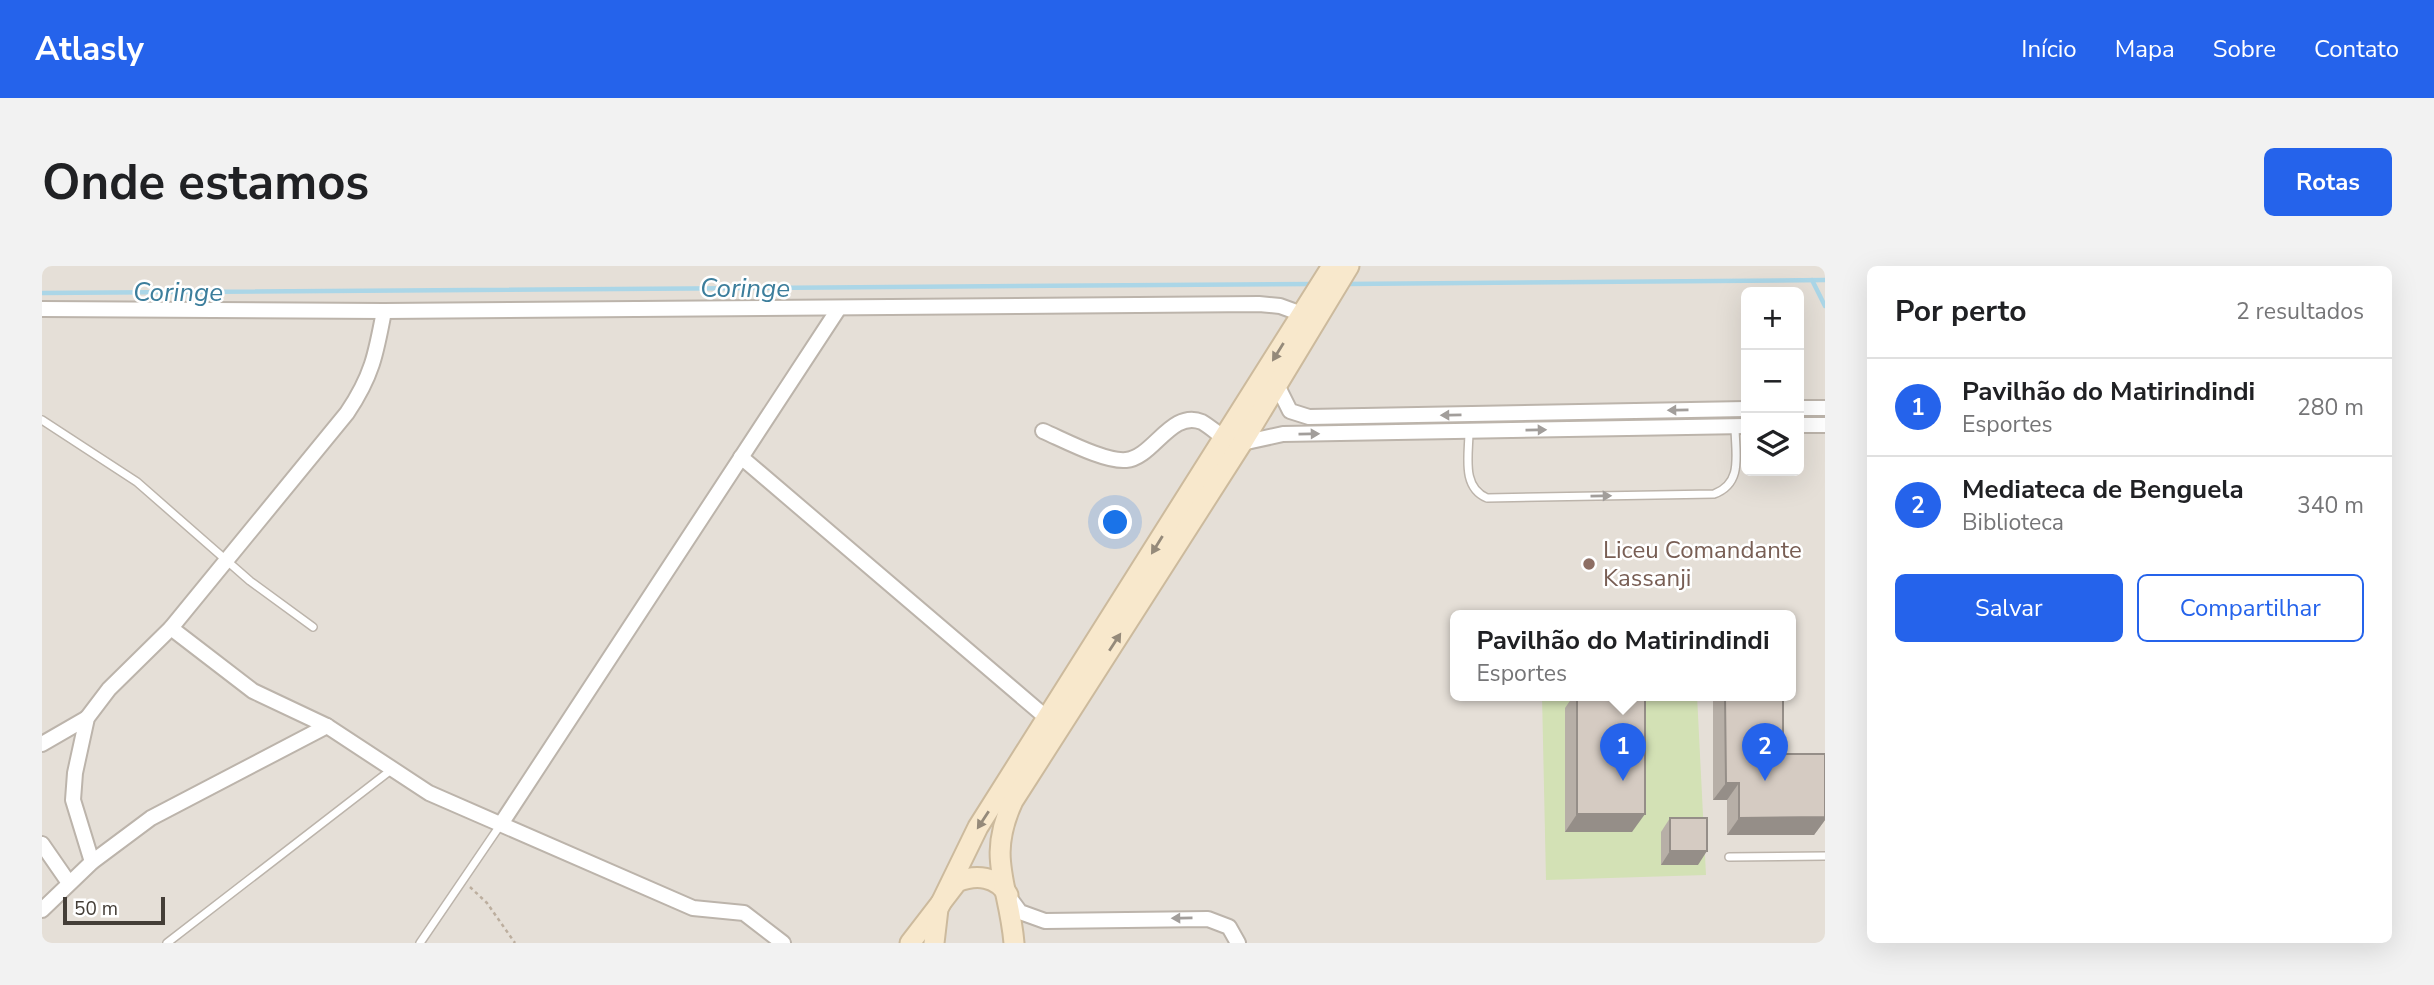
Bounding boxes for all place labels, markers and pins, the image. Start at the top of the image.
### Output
place label: Liceu Comandante Kassanji [1603,534,1802,594]
marker: Liceu Comandante Kassanji [1581,556,1597,572]
pin: 1 [1600,723,1646,781]
pin: 2 [1742,723,1788,781]

